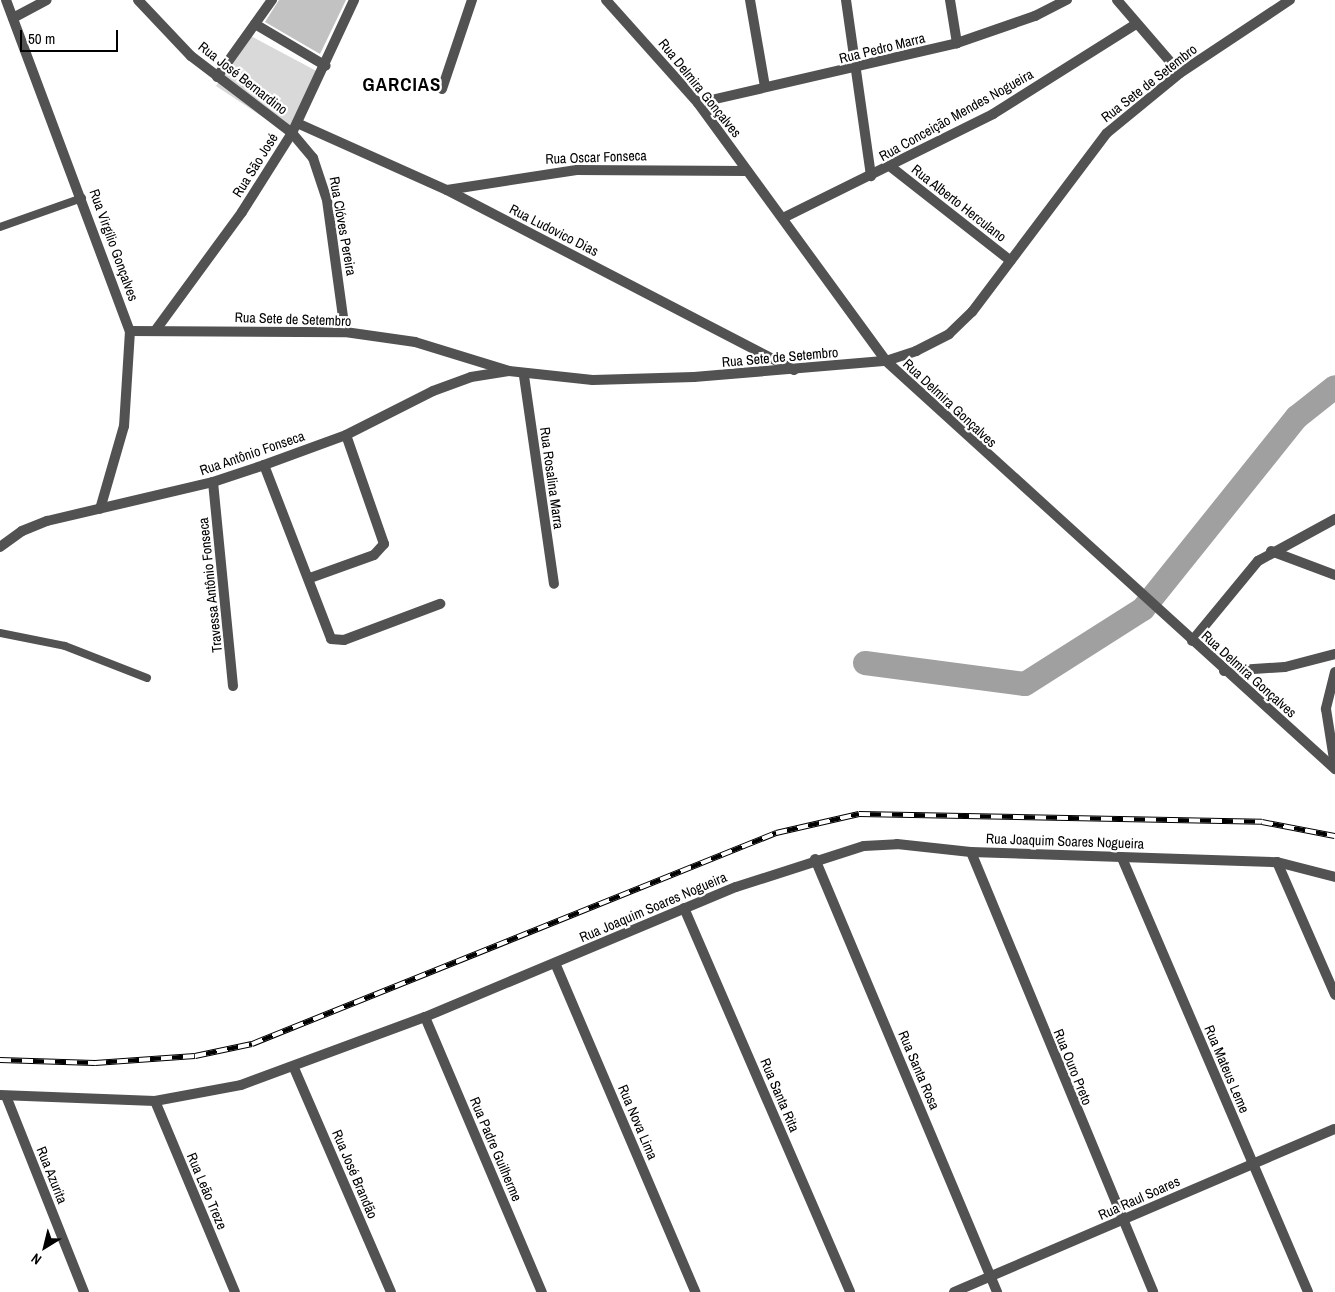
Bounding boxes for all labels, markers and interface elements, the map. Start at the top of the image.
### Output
scale bar [22,20,120,52]
text: 50 m [28,28,55,49]
street label: Rua Pedro Marra [837,29,927,67]
street label: Rua Delmira Gonçalves [655,35,745,141]
street label: Rua José Bernardino [195,38,291,118]
street label: Rua Sete de Setembro [1098,40,1200,126]
street label: Rua Conceição Mendes Nogueira [876,66,1036,164]
district label: GARCIAS [362,74,442,96]
street label: Rua São José [229,130,281,200]
street label: Rua Oscar Fonseca [545,147,647,167]
street label: Rua Alberto Herculano [908,161,1010,245]
street label: Rua Clóves Pereira [326,175,360,277]
street label: Rua Virgílio Gonçalves [86,187,142,303]
street label: Rua Ludovico Dias [507,200,601,260]
street label: Rua Sete de Setembro [234,309,352,329]
street label: Rua Sete de Setembro [721,344,839,370]
street label: Rua Delmira Gonçalves [900,355,1000,451]
street label: Rua Rosalina Marra [537,426,567,530]
street label: Rua Antônio Fonseca [197,427,307,479]
street label: Travessa Antônio Fonseca [195,516,225,654]
street label: Rua Delmira Gonçalves [1198,627,1300,721]
street label: Rua Joaquim Soares Nogueira [986,830,1144,852]
street label: Rua Joaquim Soares Nogueira [577,868,729,946]
street label: Rua Mateus Leme [1201,1023,1253,1115]
street label: Rua Ouro Preto [1050,1027,1096,1107]
street label: Rua Santa Rosa [895,1028,943,1112]
street label: Rua Santa Rita [757,1056,803,1134]
street label: Rua Nova Lima [615,1082,661,1162]
street label: Rua Padre Guilherme [466,1094,526,1204]
street label: Rua José Brandão [329,1127,381,1221]
street label: Rua Azurita [33,1144,71,1206]
street label: Rua Leão Treze [183,1150,231,1232]
street label: Rua Raul Soares [1096,1173,1182,1223]
north arrow [20,1222,70,1272]
text: N [28,1249,45,1269]

